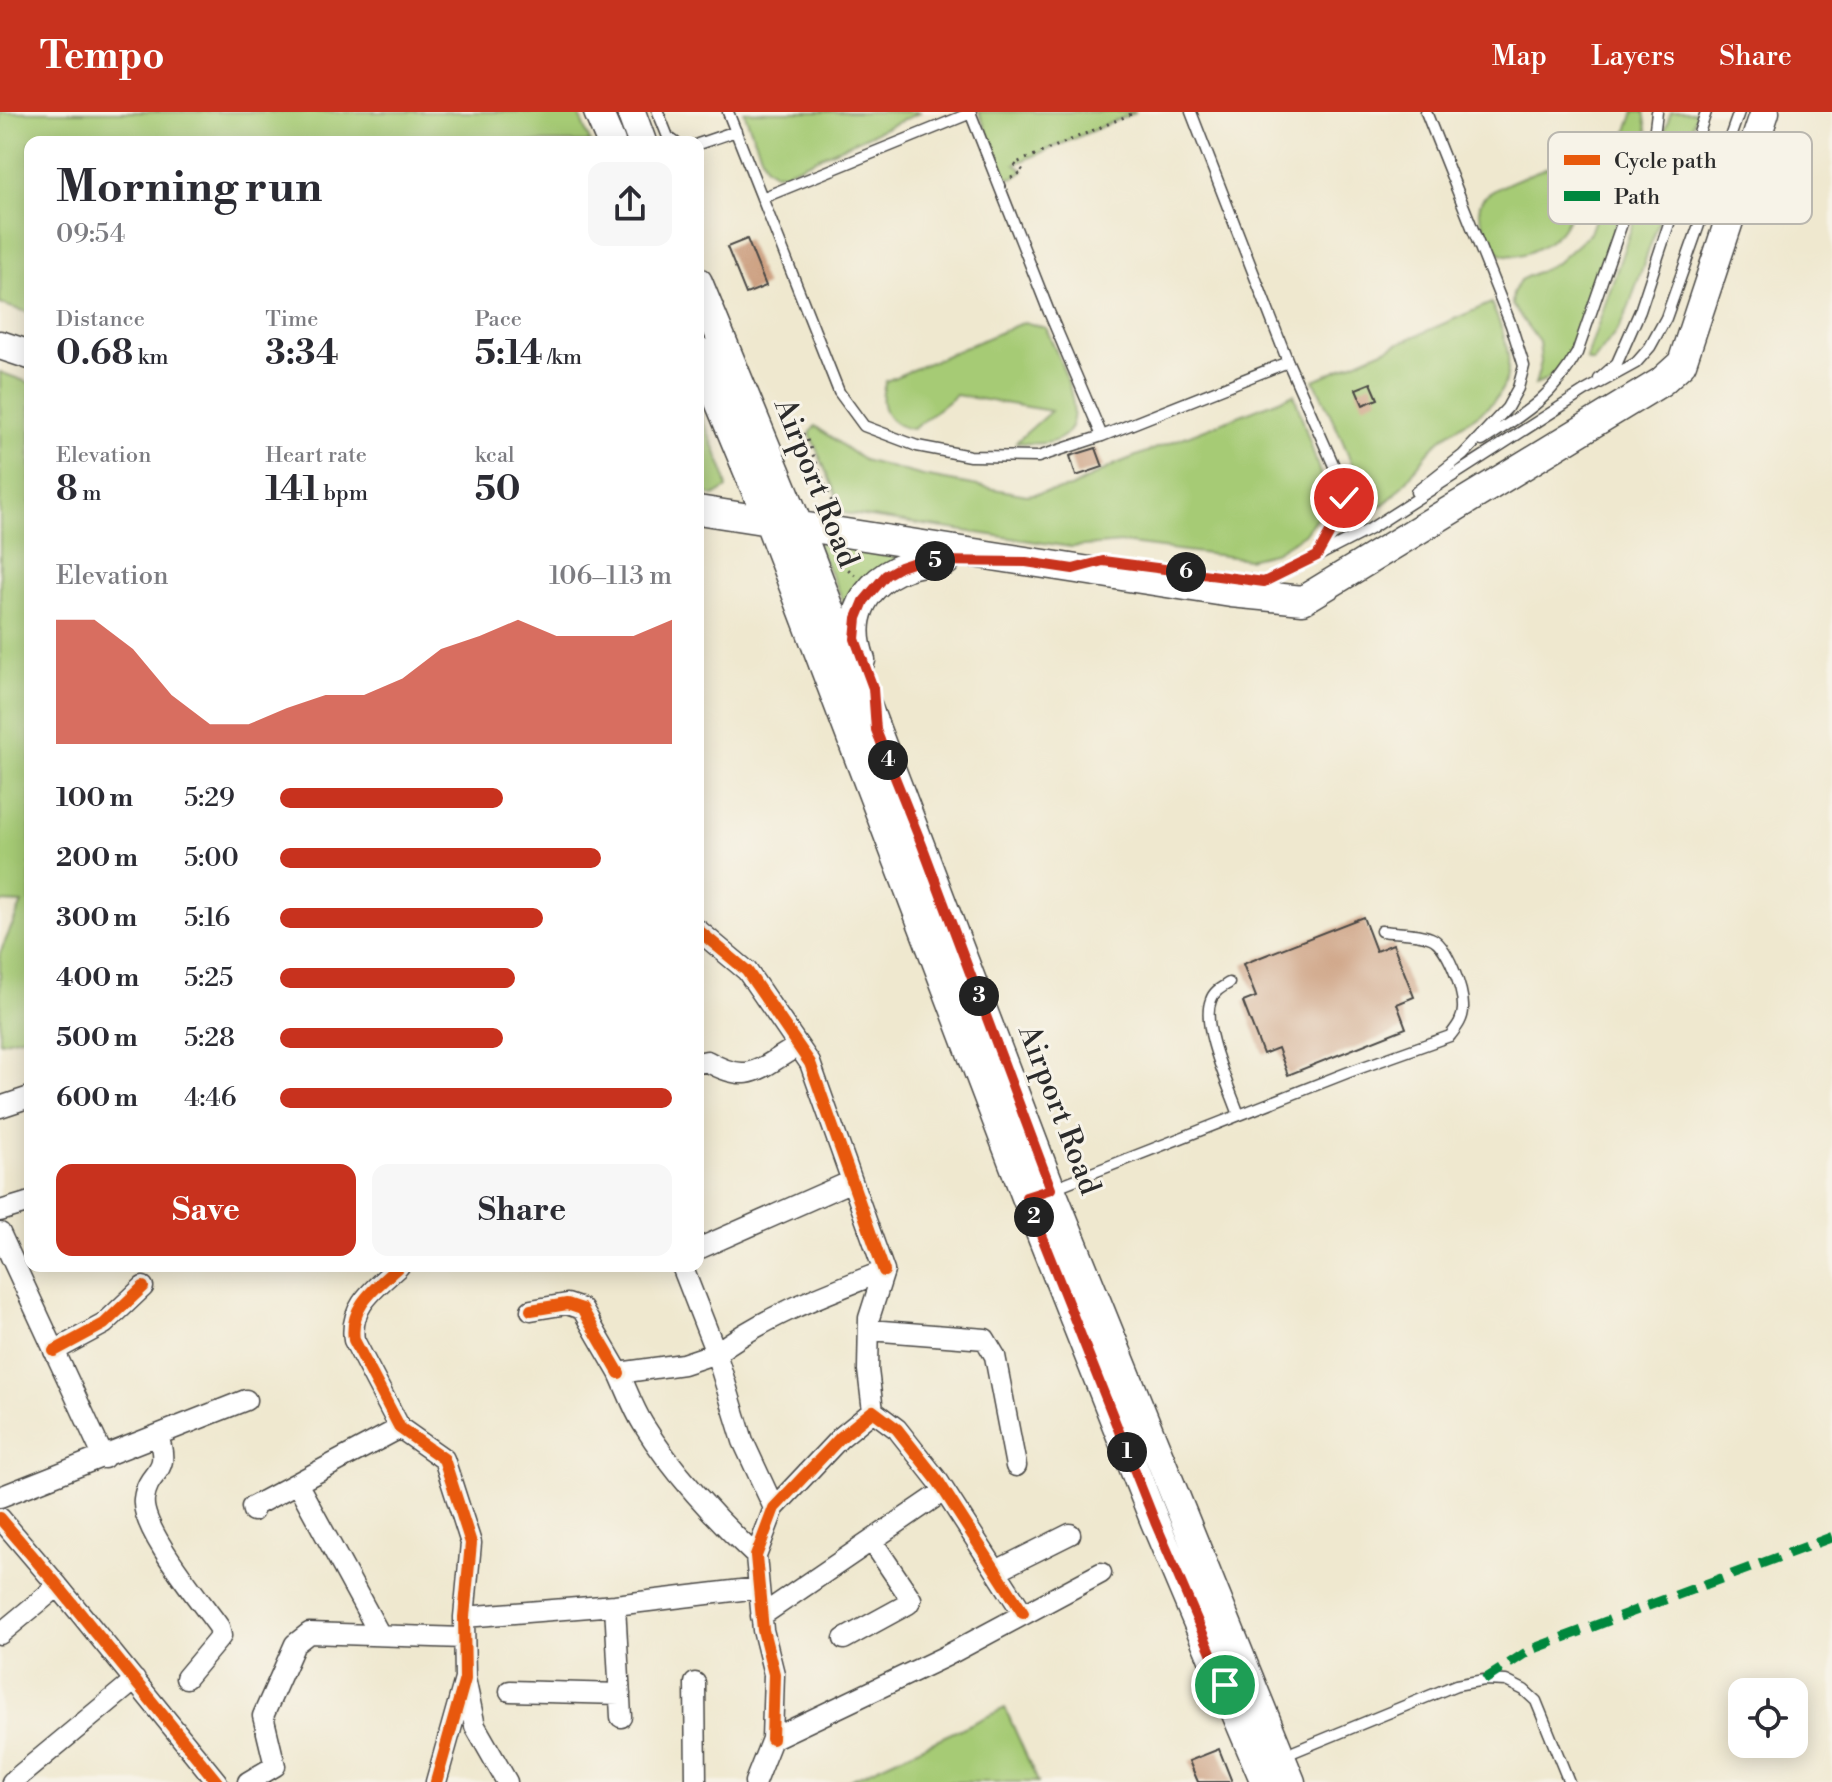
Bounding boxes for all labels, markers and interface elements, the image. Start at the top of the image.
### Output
text: Tempo [40,33,165,80]
text: Map [1492,39,1547,74]
text: Layers [1591,39,1675,74]
text: Share [1719,39,1792,74]
legend [1548,132,1812,224]
text: Cycle path [1614,148,1717,175]
text: Morning run [56,160,322,215]
button: share [588,162,672,246]
text: Path [1614,184,1660,211]
text: 09:54 [56,218,125,250]
text: Distance [56,306,145,333]
text: Time [265,306,318,333]
text: Pace [475,306,522,333]
text: 0.68 [56,333,133,375]
text: 3:34 [265,333,339,375]
text: 5:14 [475,333,543,375]
text: km [133,344,168,371]
text: /km [543,344,582,371]
street label: Airport Road [765,392,867,573]
text: Elevation [56,442,151,469]
text: Heart rate [265,442,367,469]
text: kcal [475,442,515,469]
pin [1310,464,1378,532]
text: 8 [56,469,78,511]
text: 141 [265,469,319,511]
text: 50 [475,469,520,511]
icon: check [1322,476,1366,520]
text: m [78,480,101,507]
text: bpm [319,480,368,507]
pin: 5 [915,541,955,581]
text: 5 [928,547,942,574]
pin: 6 [1166,552,1206,592]
text: 6 [1179,558,1193,585]
text: Elevation [56,560,169,592]
text: 106–113 m [549,560,672,592]
pin: 4 [868,740,908,780]
text: 4 [881,746,895,773]
text: 100 m [56,782,133,814]
text: 5:29 [184,782,235,814]
text: 200 m [56,842,138,874]
text: 5:00 [184,842,239,874]
text: 300 m [56,902,137,934]
text: 5:16 [184,902,230,934]
text: 400 m [56,962,139,994]
text: 5:25 [184,962,233,994]
pin: 3 [959,976,999,1016]
text: 3 [972,982,986,1009]
street label: Airport Road [1009,1019,1109,1200]
text: 500 m [56,1022,138,1054]
text: 5:28 [184,1022,235,1054]
text: 600 m [56,1082,138,1114]
text: 4:46 [184,1082,237,1114]
button: Save [56,1164,356,1256]
button: Share [372,1164,672,1256]
pin: 2 [1014,1197,1054,1237]
text: 2 [1027,1203,1041,1230]
pin: 1 [1107,1432,1147,1472]
text: 1 [1122,1438,1132,1465]
pin [1191,1651,1259,1719]
icon: arrive [1203,1663,1247,1707]
map controls [1728,1678,1808,1758]
button: locate [1728,1678,1808,1758]

